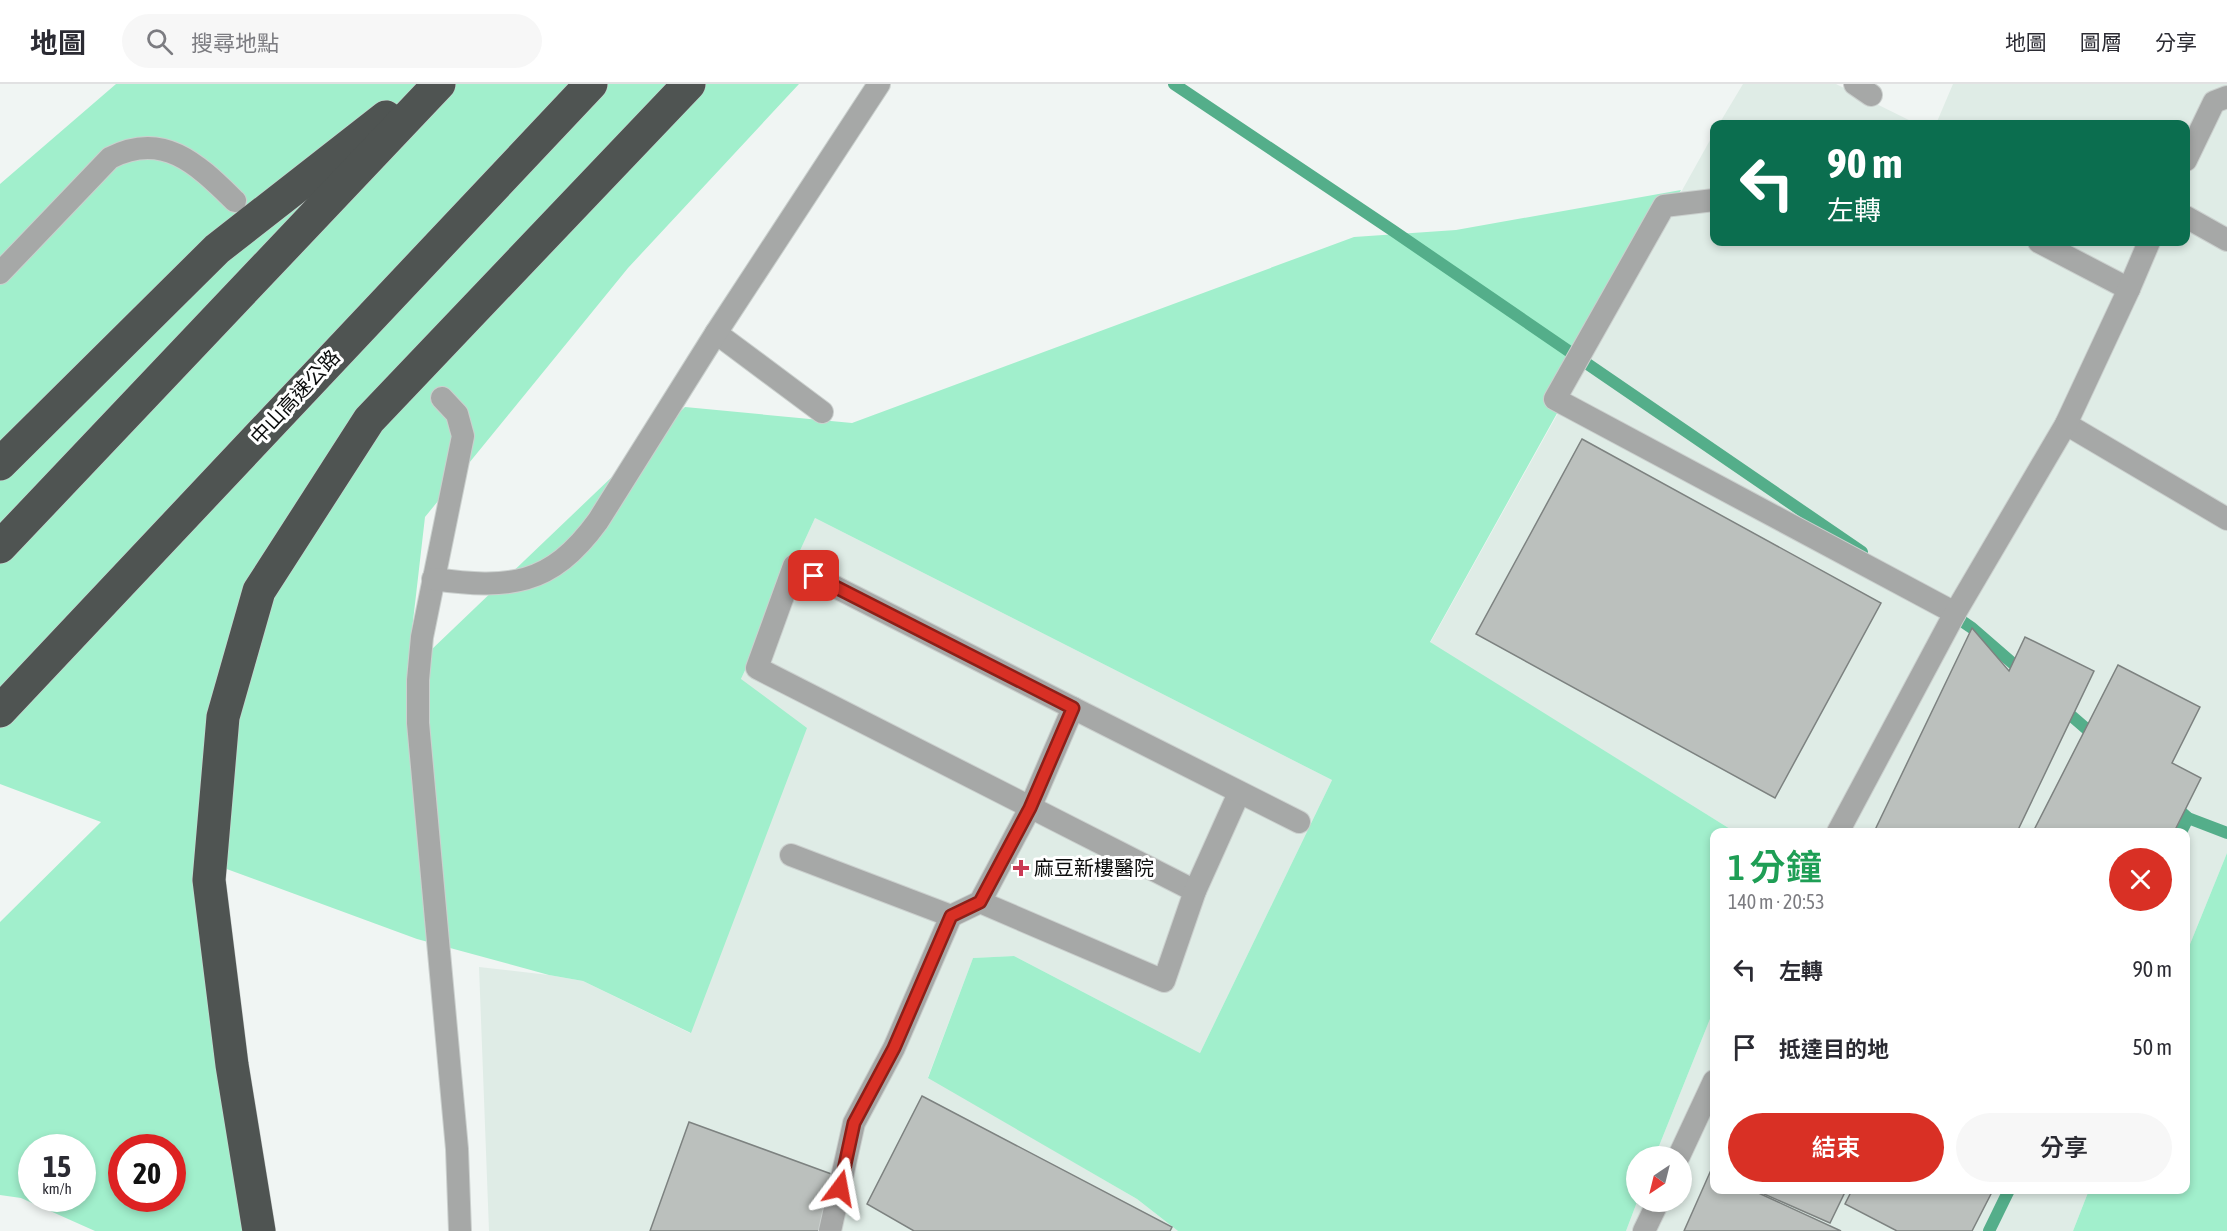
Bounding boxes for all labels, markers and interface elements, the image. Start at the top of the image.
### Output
search box [122,14,542,68]
icon: search [143,25,176,58]
text: 地圖 [30,27,86,59]
text: 搜尋地點 [191,30,279,56]
text: 地圖 [2005,30,2047,54]
text: 圖層 [2080,30,2122,54]
text: 分享 [2155,30,2197,54]
text: 90 m [1827,139,1902,187]
icon: left [1728,144,1806,222]
text: 左轉 [1827,195,1881,226]
street label: 中山高速公路 [245,345,344,448]
pin [788,550,839,601]
icon: arrive [797,559,830,592]
text: 1 分鐘 [1728,846,1822,888]
button: close [2109,848,2172,911]
place label: 麻豆新樓醫院 [1034,856,1154,879]
marker: 麻豆新樓醫院 [1012,859,1030,877]
text: 140 m · 20:53 [1728,890,1825,913]
icon: left [1728,953,1761,986]
text: 90 m [2132,956,2172,982]
text: 左轉 [1779,958,1823,984]
icon: arrive [1728,1031,1761,1064]
text: 50 m [2132,1034,2172,1060]
text: 抵達目的地 [1779,1036,1889,1062]
button: 結束 [1728,1113,1944,1182]
button: 分享 [1956,1113,2172,1182]
speed limit sign: 20 [108,1134,186,1212]
north arrow [1626,1146,1692,1212]
map controls [1626,1146,1692,1212]
text: 15 [43,1149,71,1183]
position arrow [808,1156,872,1220]
text: km/h [42,1180,72,1197]

